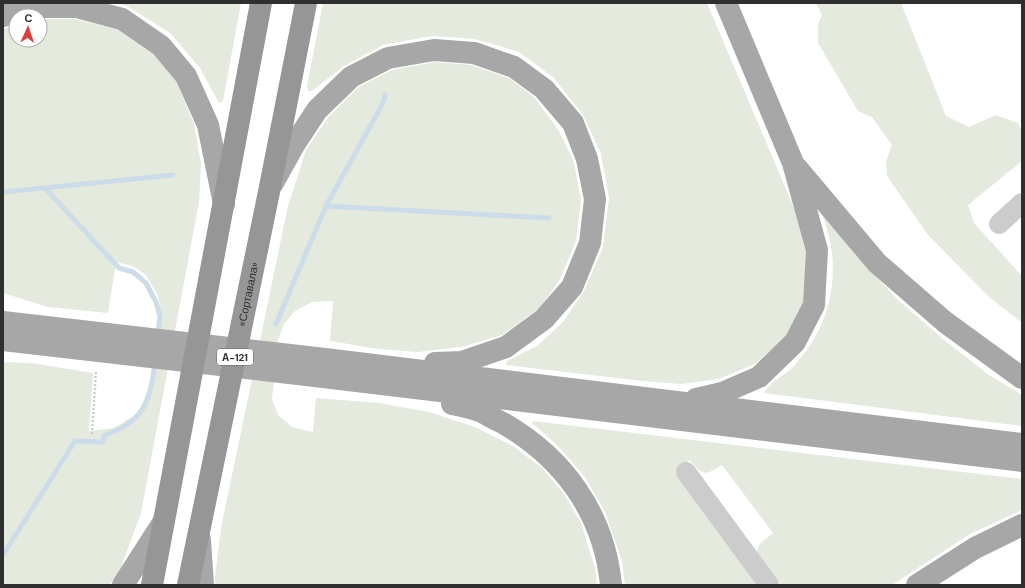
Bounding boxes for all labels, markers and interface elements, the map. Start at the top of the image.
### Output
north arrow [8,8,48,48]
text: С [24,11,33,25]
street label: «Сортавала» [234,261,261,328]
road number: А-121 [217,349,253,365]

